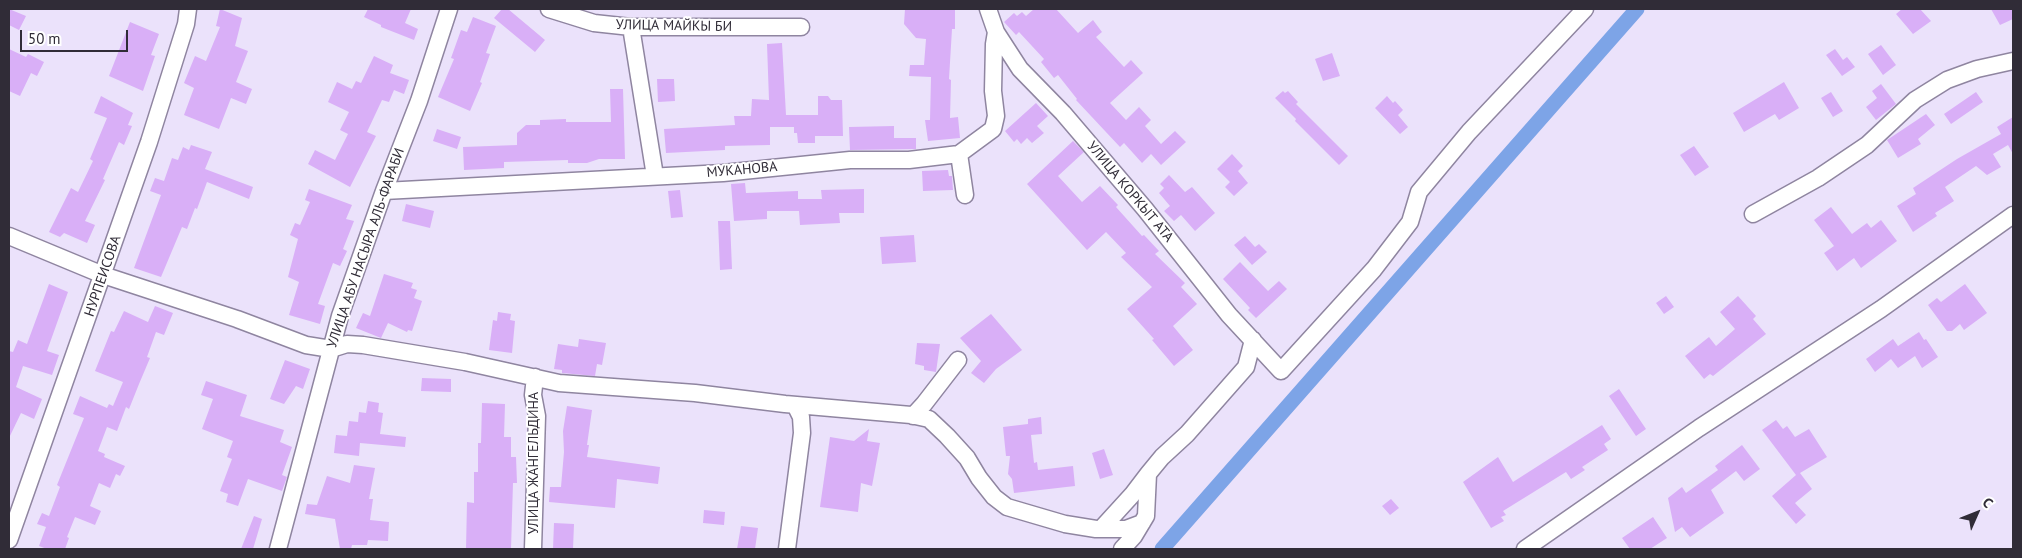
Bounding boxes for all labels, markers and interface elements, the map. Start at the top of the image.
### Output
street label: УЛИЦА МАЙКЫ БИ [616,17,732,35]
scale bar [22,20,130,52]
text: 50 m [28,29,61,48]
street label: УЛИЦА КОРКЫТ АТА [1083,138,1177,246]
street label: УЛИЦА АБУ НАСЫРА АЛЬ-ФАРАБИ [324,146,408,350]
street label: МУКАНОВА [706,159,778,181]
street label: НУРПЕИСОВА [81,233,125,319]
street label: УЛИЦА ЖАНГЕЛЬДИНА [526,392,542,534]
north arrow [1952,488,2002,538]
text: С [1979,494,1997,512]

